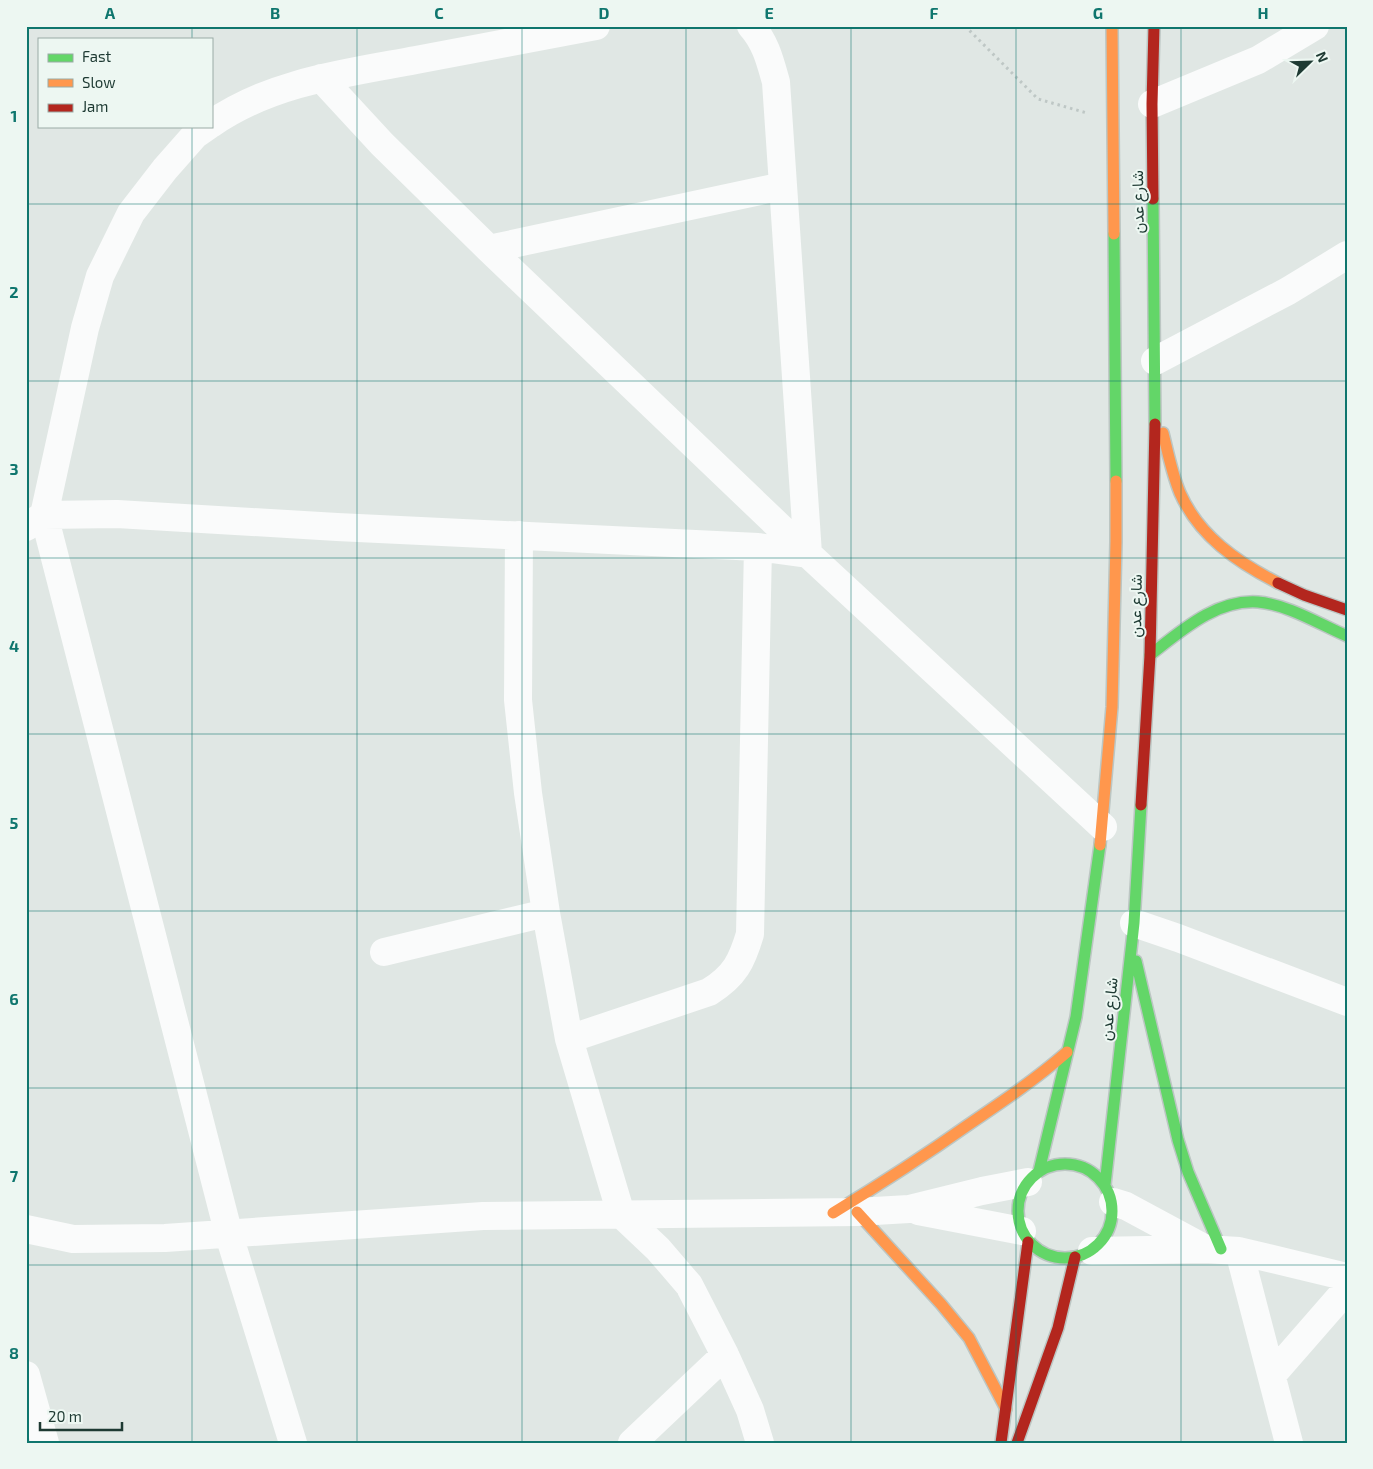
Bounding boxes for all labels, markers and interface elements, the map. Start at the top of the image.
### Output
text: A [105,3,116,22]
text: B [270,3,280,22]
text: C [434,3,444,22]
text: D [599,3,610,22]
text: E [764,3,774,22]
text: F [930,3,939,22]
text: G [1093,3,1103,22]
text: H [1257,3,1269,22]
legend [38,38,212,128]
north arrow [1286,38,1336,88]
text: Fast [82,47,112,65]
text: N [1313,49,1332,65]
text: Slow [82,73,116,91]
text: Jam [82,97,108,115]
text: 1 [11,106,17,125]
street label: شارع عدن [1127,170,1150,234]
text: 2 [9,282,19,301]
text: 3 [9,459,19,478]
street label: شارع عدن [1125,574,1148,638]
text: 4 [9,636,19,655]
text: 5 [10,813,19,832]
street label: شارع عدن [1095,976,1124,1042]
text: 6 [9,989,19,1008]
text: 7 [10,1166,19,1185]
text: 8 [9,1343,19,1362]
scale bar [40,1399,122,1431]
text: 20 m [48,1407,82,1425]

